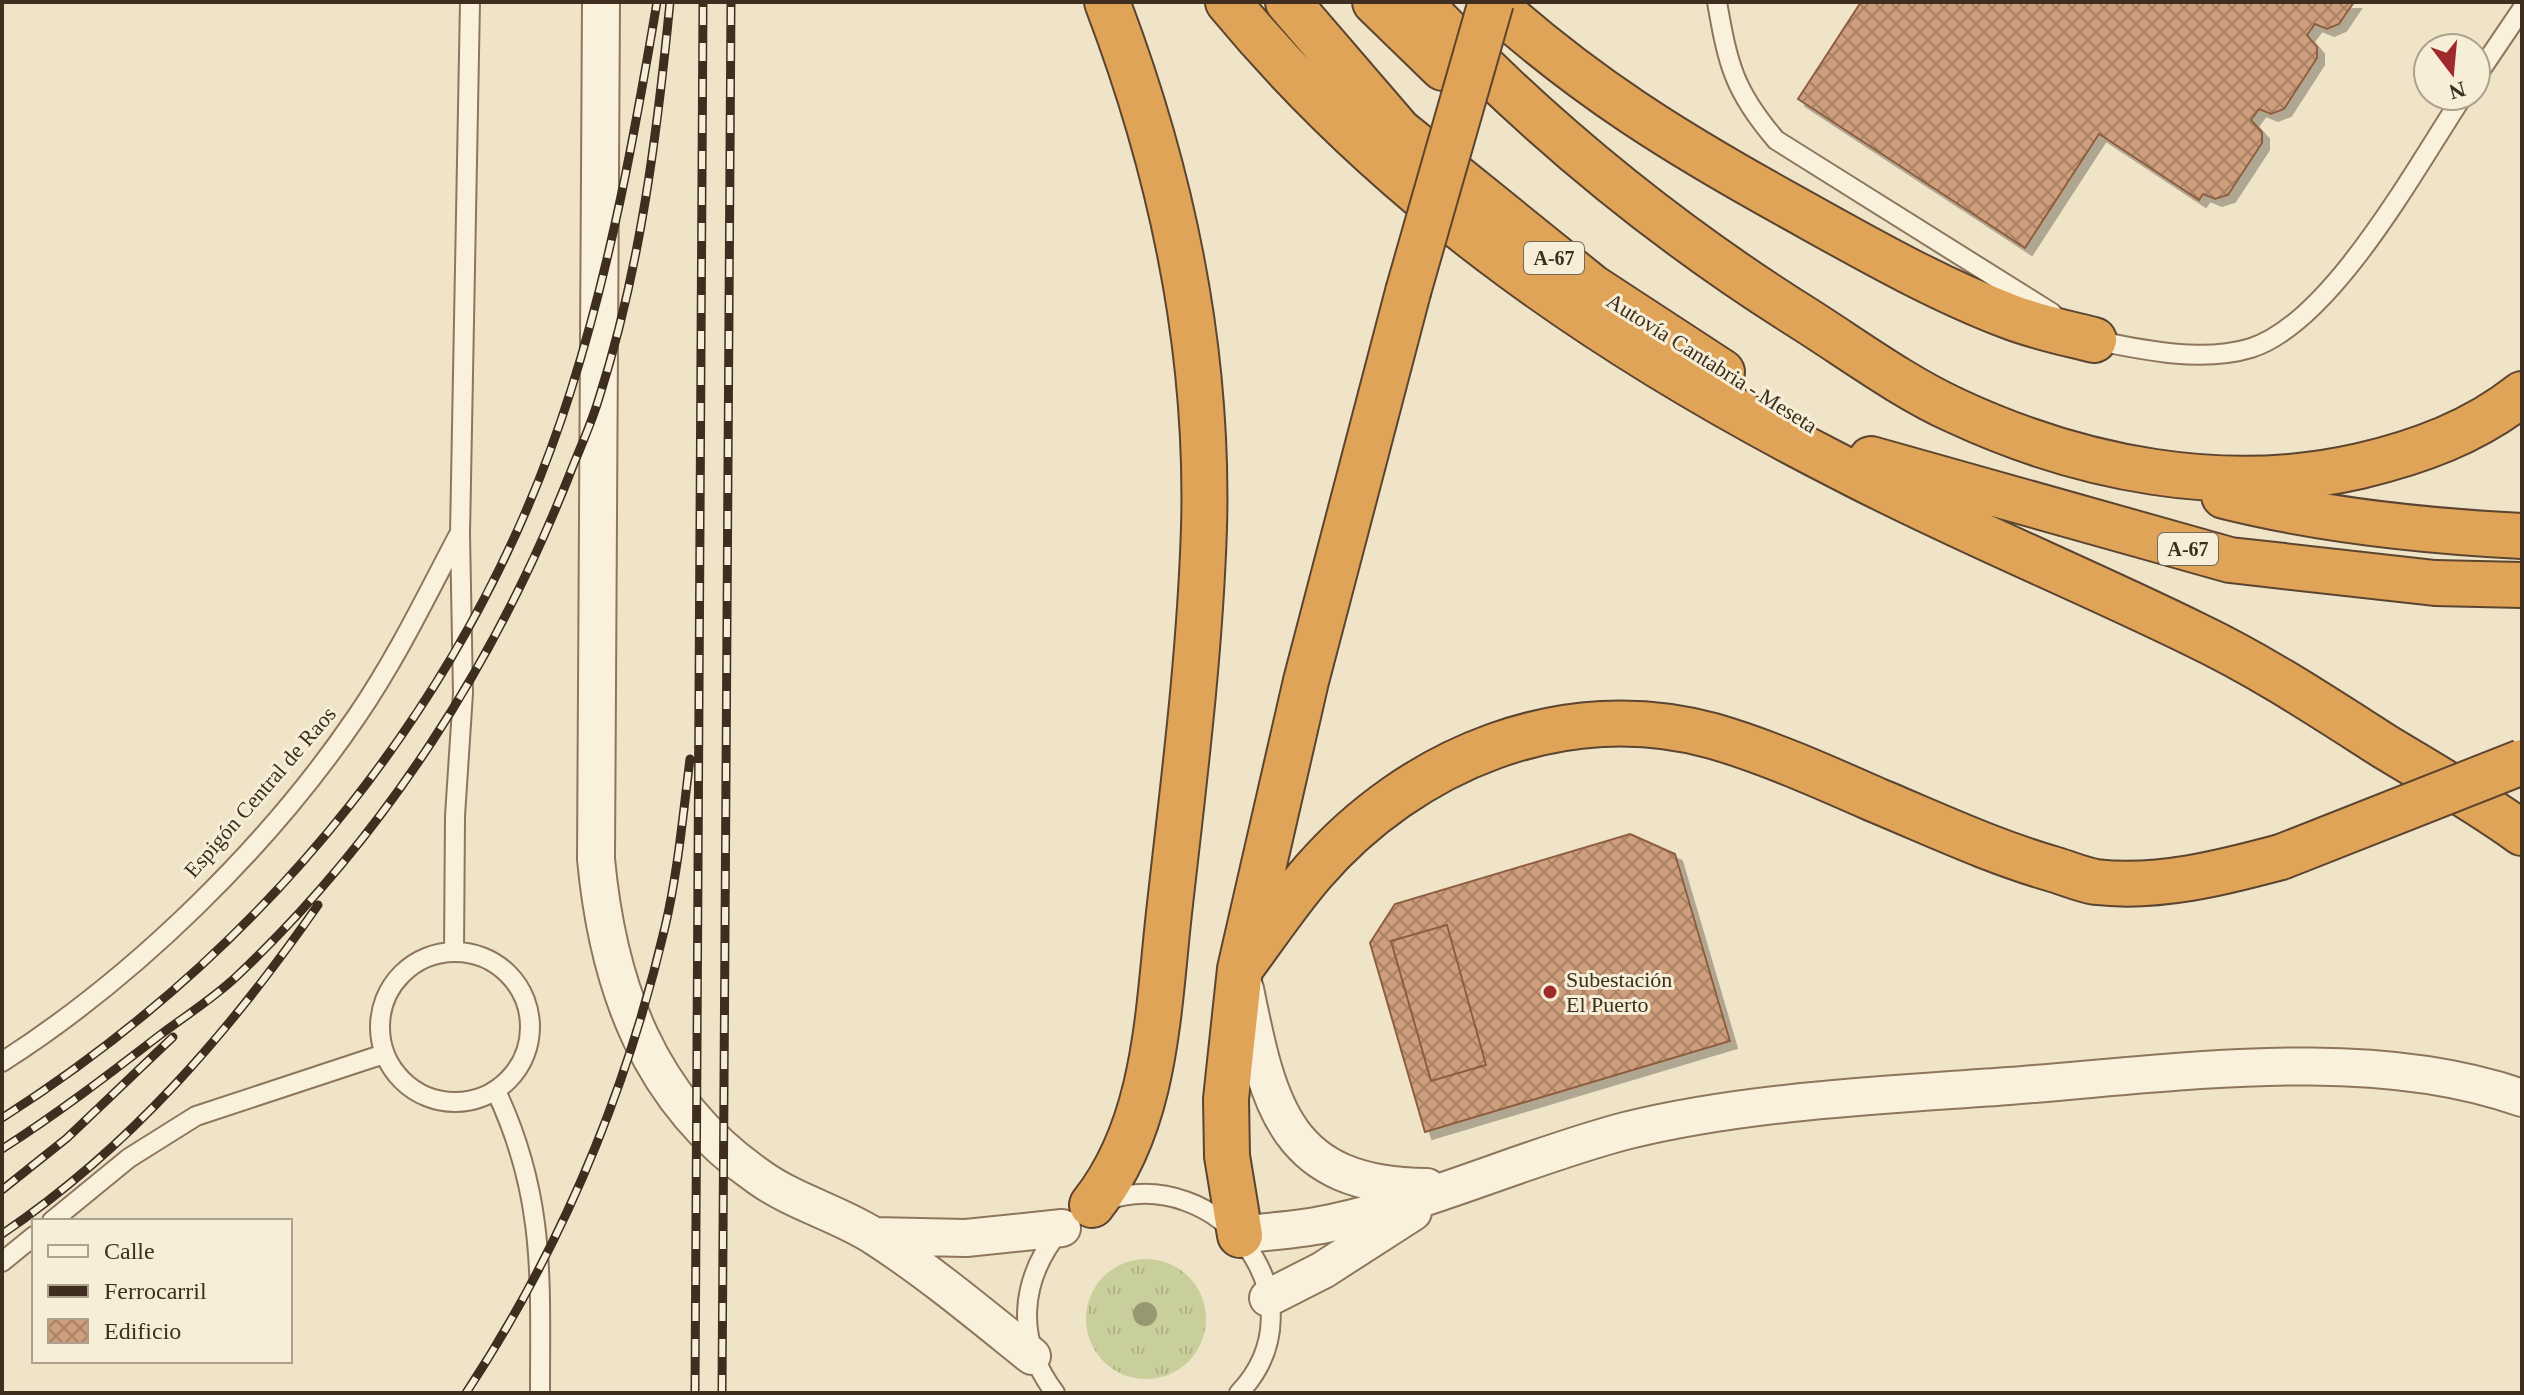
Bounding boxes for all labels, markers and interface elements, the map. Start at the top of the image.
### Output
north arrow [2412,32,2492,112]
text: N [2446,77,2468,105]
road number: A-67 [1524,242,1584,274]
street label: Autovía Cantabria - Meseta [1602,288,1822,438]
road number: A-67 [2158,533,2218,565]
street label: Espigón Central de Raos [179,701,341,883]
place label: Subestación El Puerto [1566,967,1672,1017]
marker: Subestación El Puerto [1541,983,1559,1001]
legend [32,1219,292,1363]
text: Calle [104,1238,155,1264]
text: Ferrocarril [104,1278,207,1304]
text: Edificio [104,1318,181,1344]

